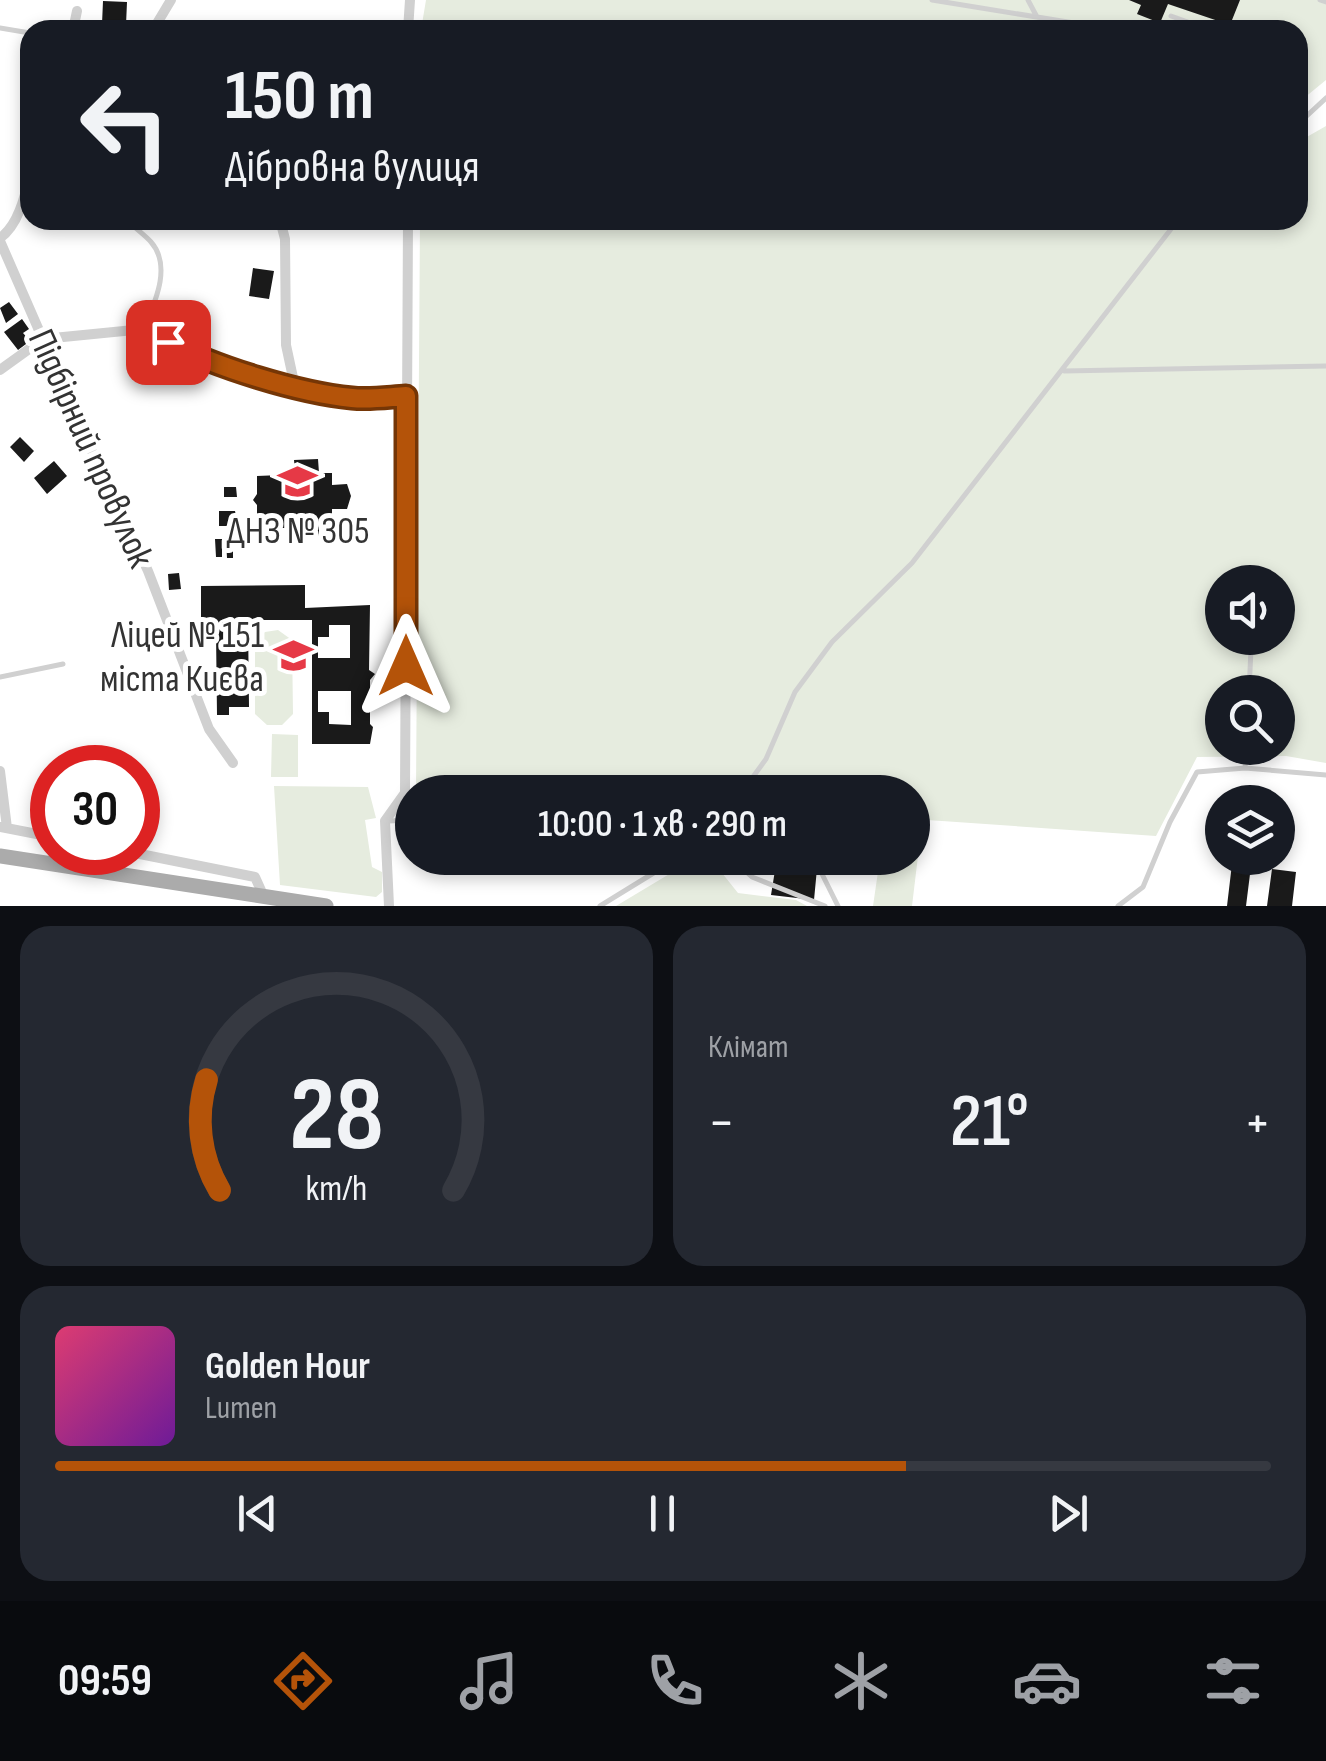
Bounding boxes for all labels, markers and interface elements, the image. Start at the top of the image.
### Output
text: 150 m [225,55,374,139]
icon: left [60,60,190,190]
text: Дібровна вулиця [225,140,480,195]
pin [126,300,211,385]
icon: arrive [141,315,196,370]
street label: Підбірний провулок [18,323,163,575]
school or university icon: ДНЗ № 305 [277,460,319,502]
place label: ДНЗ № 305 [227,509,369,554]
map controls [1205,565,1295,875]
button: sound [1205,565,1295,655]
place label: Ліцей № 151 міста Києва [100,613,264,702]
position arrow [354,614,458,718]
school or university icon: Ліцей № 151 міста Києва [273,635,315,677]
button: search [1205,675,1295,765]
speed limit sign: 30 [30,745,160,875]
button: layers [1205,785,1295,875]
text: 10:00 · 1 хв · 290 m [538,802,787,847]
text: Клімат [708,1028,789,1067]
text: 28 [289,1054,384,1179]
text: 21° [950,1077,1029,1168]
text: − [708,1090,735,1157]
text: + [1244,1090,1271,1157]
text: km/h [306,1168,367,1211]
text: Golden Hour [205,1344,370,1389]
text: Lumen [205,1389,277,1428]
icon: previous [230,1486,285,1541]
icon: pause [635,1486,690,1541]
icon: next [1041,1486,1096,1541]
icon: directions [268,1646,338,1716]
icon: music [454,1646,524,1716]
icon: phone [640,1646,710,1716]
icon: climate [826,1646,896,1716]
icon: car [1012,1646,1082,1716]
icon: filters [1198,1646,1268,1716]
text: 09:59 [58,1654,152,1709]

